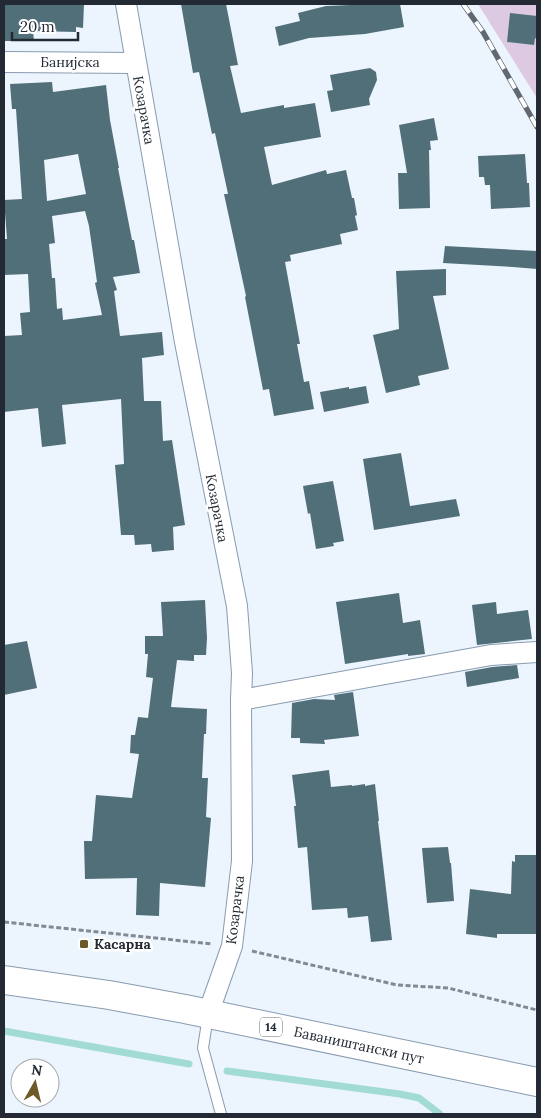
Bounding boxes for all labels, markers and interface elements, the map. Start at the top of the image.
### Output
scale bar [12,10,79,42]
text: 20 m [20,17,55,36]
street label: Банијска [40,53,100,71]
street label: Козарачка [129,74,159,146]
street label: Козарачка [202,472,232,544]
street label: Козарачка [222,874,248,946]
place label: Касарна [94,935,152,953]
marker: Касарна [78,938,90,950]
road number: 14 [260,1018,282,1036]
street label: Баваништански пут [292,1022,426,1068]
north arrow [10,1058,60,1108]
text: N [30,1060,44,1080]

